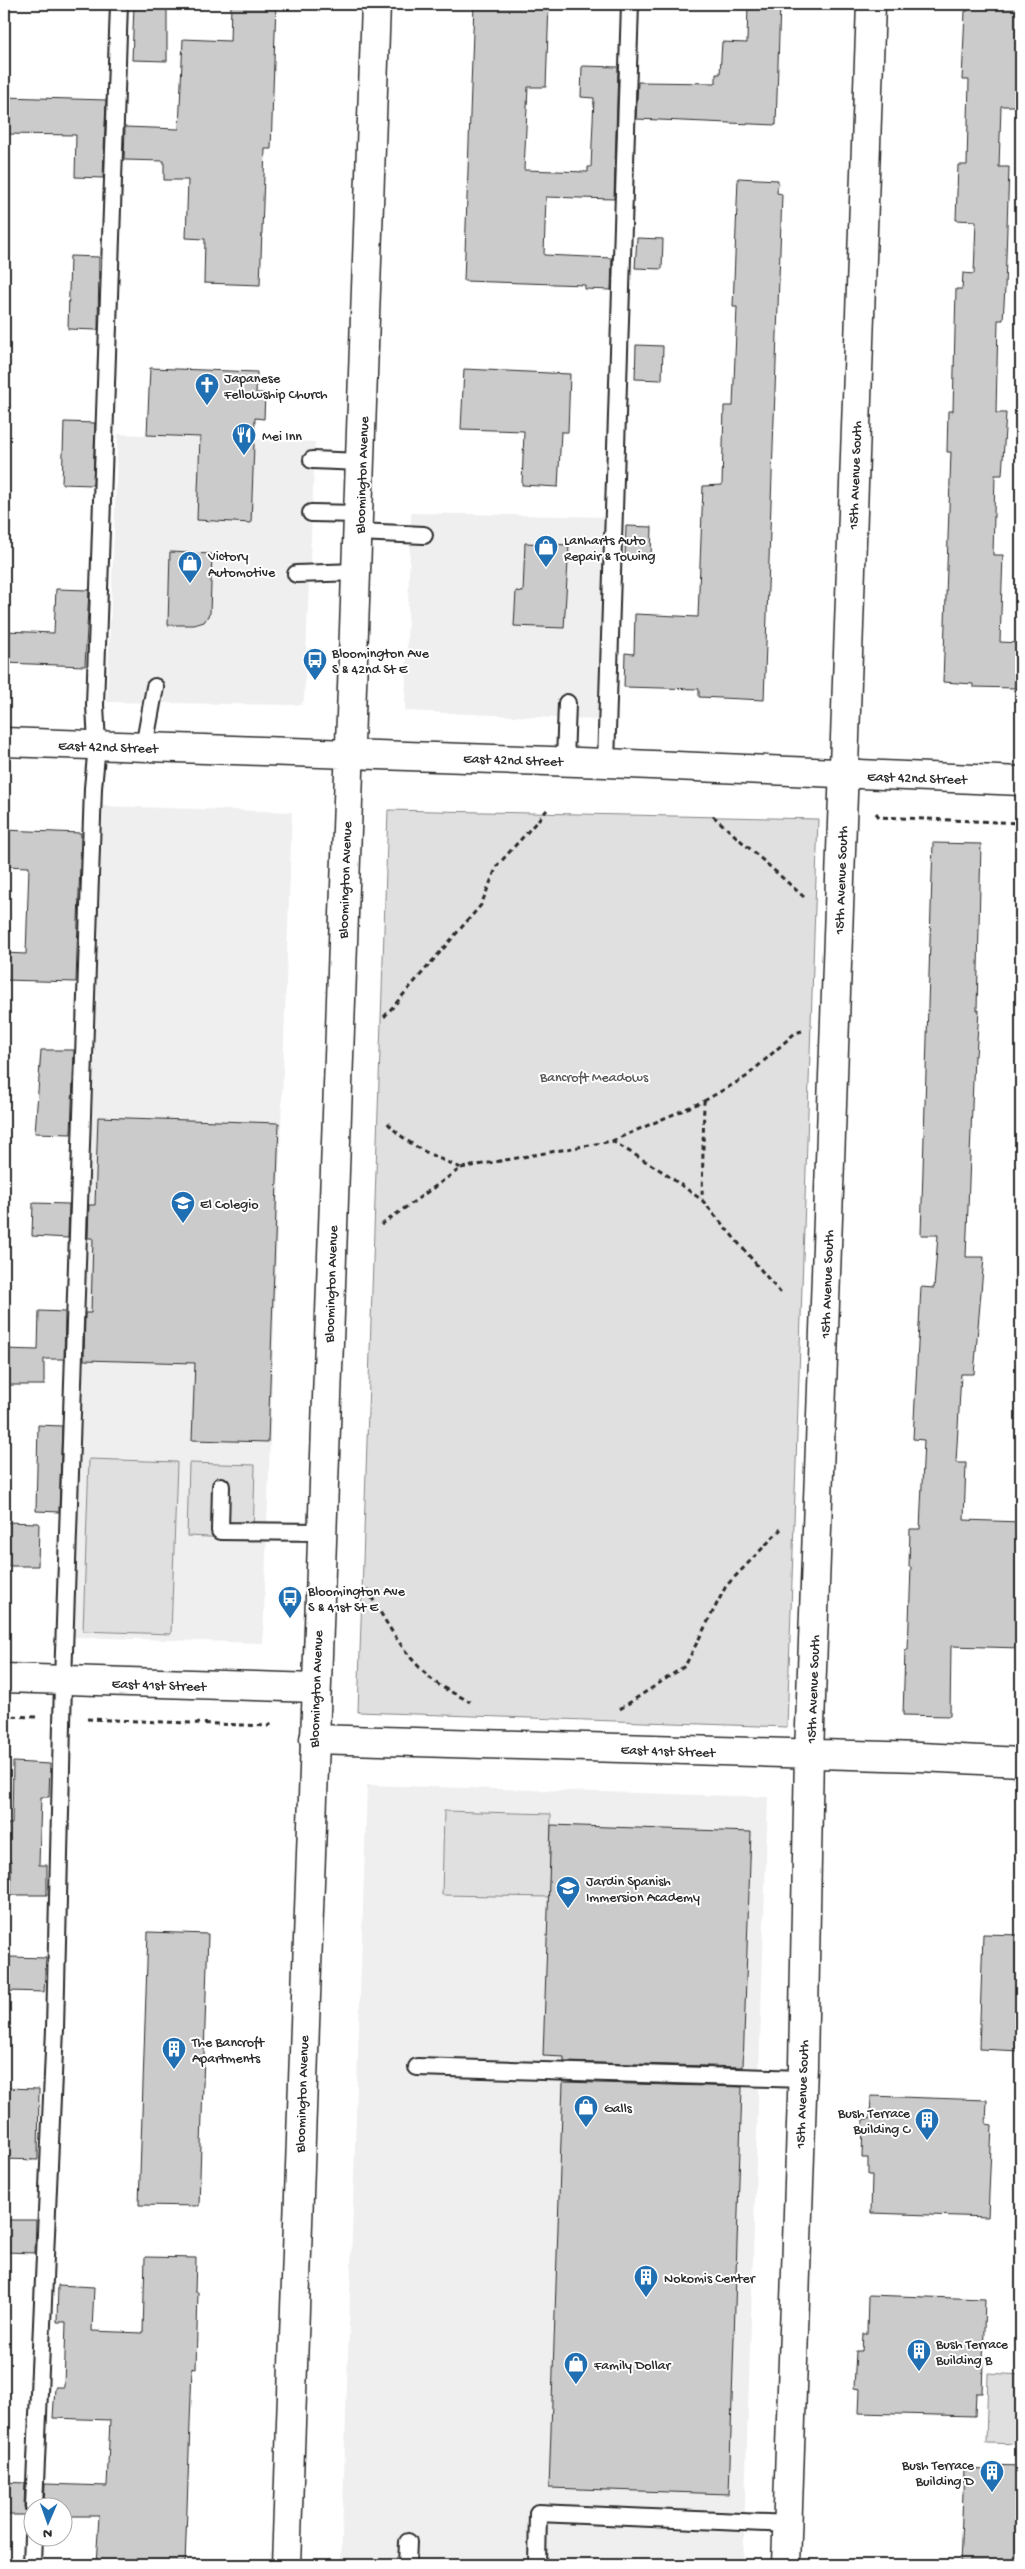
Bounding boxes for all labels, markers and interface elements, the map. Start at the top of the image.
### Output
place label: Japanese Fellowship Church [223,371,328,404]
church icon: Japanese Fellowship Church [194,372,220,406]
street label: Bloomington Avenue [353,415,374,535]
street label: 15th Avenue South [846,420,867,531]
restaurant icon: Mei Inn [231,422,257,456]
place label: Mei Inn [262,429,302,446]
place label: Lanharts Auto Repair & Towing [564,533,655,566]
shop icon: Lanharts Auto Repair & Towing [533,534,559,568]
place label: Victory Automotive [207,549,276,582]
shop icon: Victory Automotive [177,550,203,584]
place label: Bloomington Ave S & 42nd St E [331,646,430,679]
bus stop icon: Bloomington Ave S & 42nd St E [302,647,328,681]
street label: East 42nd Street [58,738,159,759]
street label: East 42nd Street [463,751,564,772]
street label: East 42nd Street [867,769,968,790]
street label: Bloomington Avenue [336,820,357,940]
street label: 15th Avenue South [832,825,853,936]
park label: Bancroft Meadows [539,1070,649,1087]
school or university icon: El Colegio [170,1190,196,1224]
place label: El Colegio [200,1197,259,1214]
street label: Bloomington Avenue [322,1224,343,1344]
street label: 15th Avenue South [818,1229,839,1340]
place label: Bloomington Ave S & 41st St E [307,1584,406,1617]
bus stop icon: Bloomington Ave S & 41st St E [277,1585,303,1619]
street label: Bloomington Avenue [307,1629,328,1749]
street label: 15th Avenue South [804,1634,825,1745]
street label: East 41st Street [111,1676,208,1697]
street label: East 41st Street [620,1742,717,1763]
place label: Jardin Spanish Immersion Academy [586,1874,700,1907]
school or university icon: Jardin Spanish Immersion Academy [555,1875,581,1909]
street label: Bloomington Avenue [293,2034,314,2154]
place label: The Bancroft Apartments [191,2035,265,2068]
building icon: The Bancroft Apartments [161,2036,187,2070]
street label: 15th Avenue South [793,2039,814,2150]
shop icon: Galls [573,2094,599,2128]
place label: Galls [604,2101,633,2118]
place label: Bush Terrace Building C [837,2106,911,2139]
building icon: Bush Terrace Building C [914,2107,940,2141]
building icon: Nokomis Center [633,2264,659,2298]
place label: Nokomis Center [664,2271,756,2288]
place label: Bush Terrace Building B [935,2337,1009,2370]
building icon: Bush Terrace Building B [906,2338,932,2372]
shop icon: Family Dollar [563,2351,589,2385]
place label: Family Dollar [593,2358,672,2375]
place label: Bush Terrace Building D [901,2458,975,2491]
building icon: Bush Terrace Building D [979,2459,1005,2493]
north arrow [22,2496,72,2546]
text: N [43,2524,52,2541]

